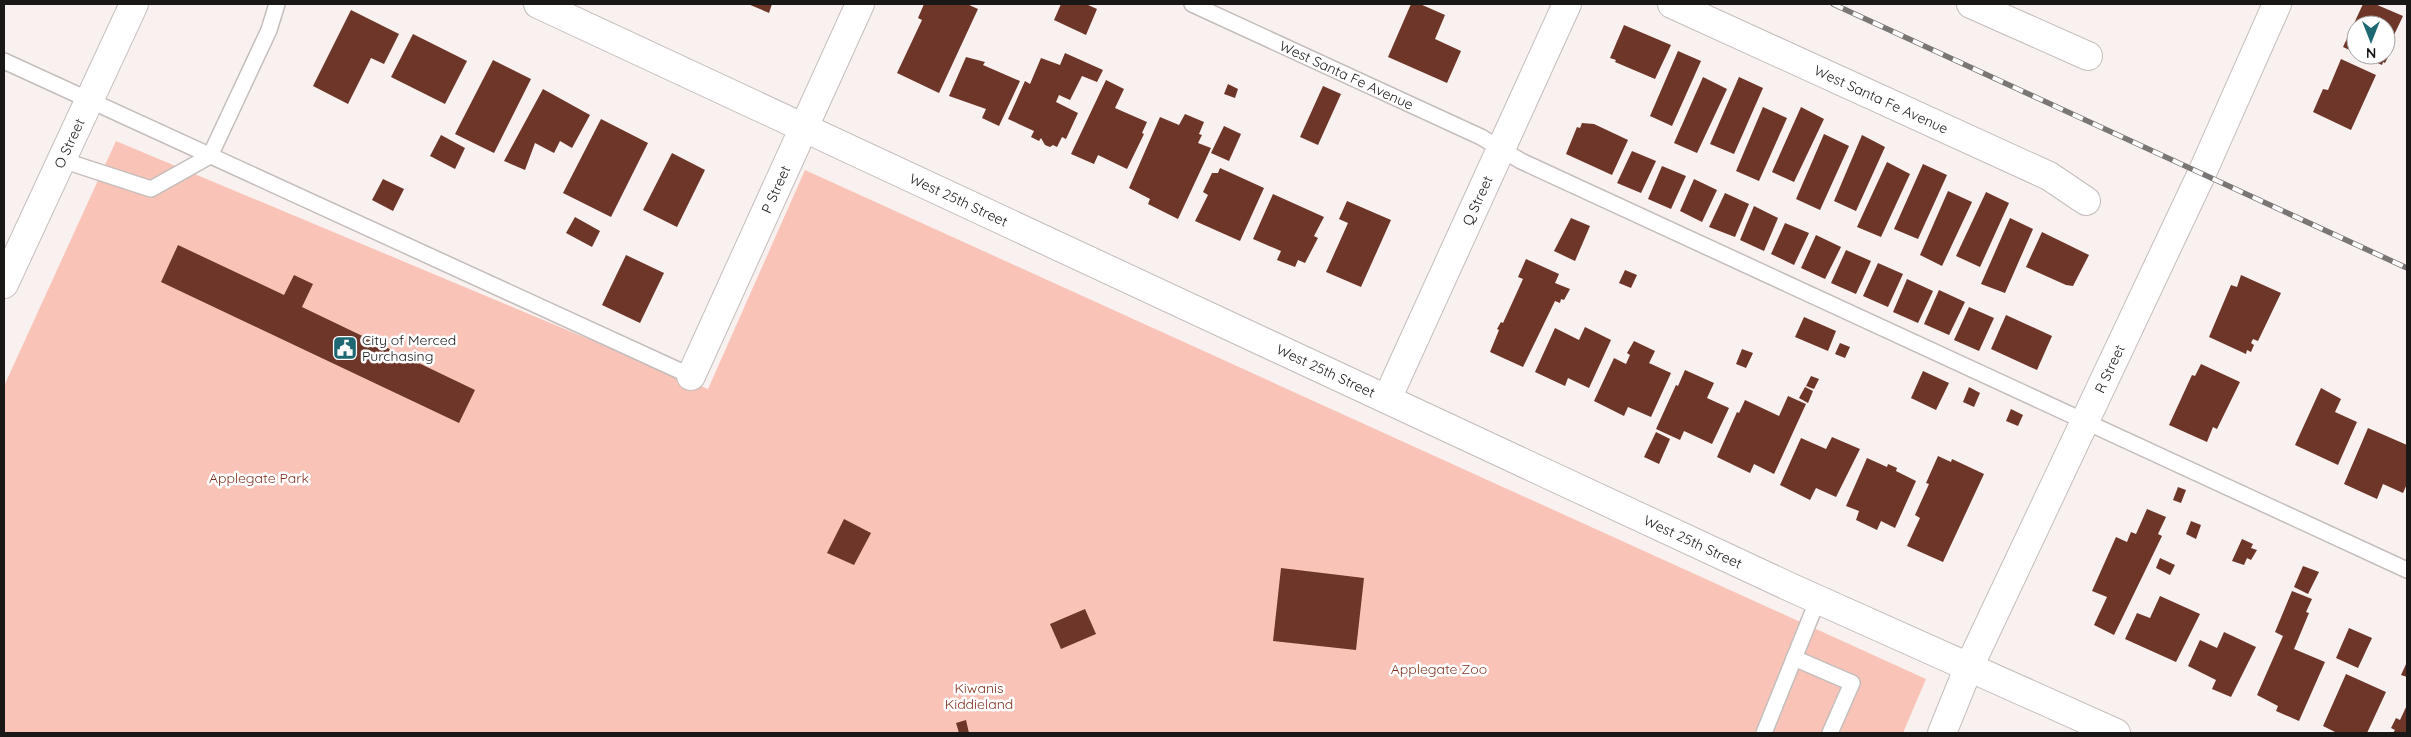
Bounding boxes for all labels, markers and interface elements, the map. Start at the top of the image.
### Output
north arrow [2346,15,2396,65]
street label: West Santa Fe Avenue [1277,37,1416,114]
text: N [2366,44,2376,62]
street label: West Santa Fe Avenue [1811,61,1951,138]
street label: O Street [50,115,89,171]
street label: P Street [757,162,795,216]
street label: West 25th Street [906,169,1011,231]
street label: Q Street [1458,173,1497,228]
place label: City of Merced Purchasing [362,331,456,365]
public building icon: City of Merced Purchasing [332,335,358,361]
street label: West 25th Street [1274,340,1378,402]
street label: R Street [2090,341,2129,396]
park label: Applegate Park [209,469,309,487]
street label: West 25th Street [1641,511,1745,573]
park label: Applegate Zoo [1391,660,1487,678]
park label: Kiwanis Kiddieland [945,679,1013,713]

